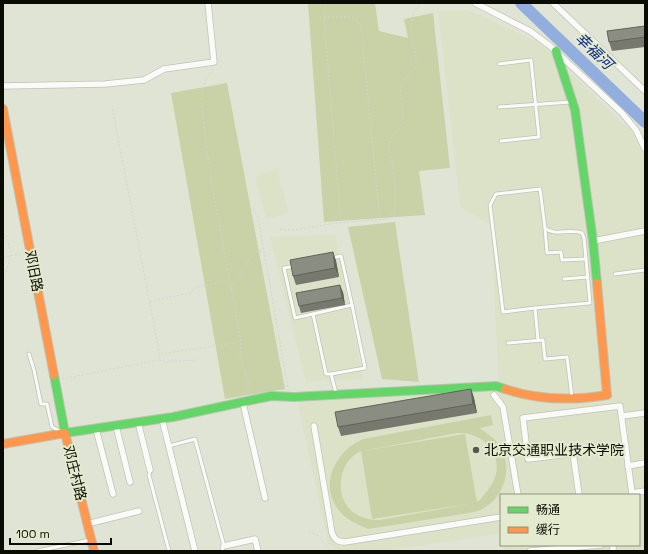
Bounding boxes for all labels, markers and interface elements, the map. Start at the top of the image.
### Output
water label: 幸福河 [572,28,619,75]
street label: 邓旧路 [21,249,47,293]
place label: 北京交通职业技术学院 [484,441,624,459]
street label: 邓庄村路 [59,444,91,502]
marker: 北京交通职业技术学院 [471,445,481,455]
legend [500,494,640,546]
text: 畅通 [536,502,560,518]
scale bar [10,520,111,546]
text: 缓行 [536,522,560,538]
text: 100 m [16,526,50,542]

